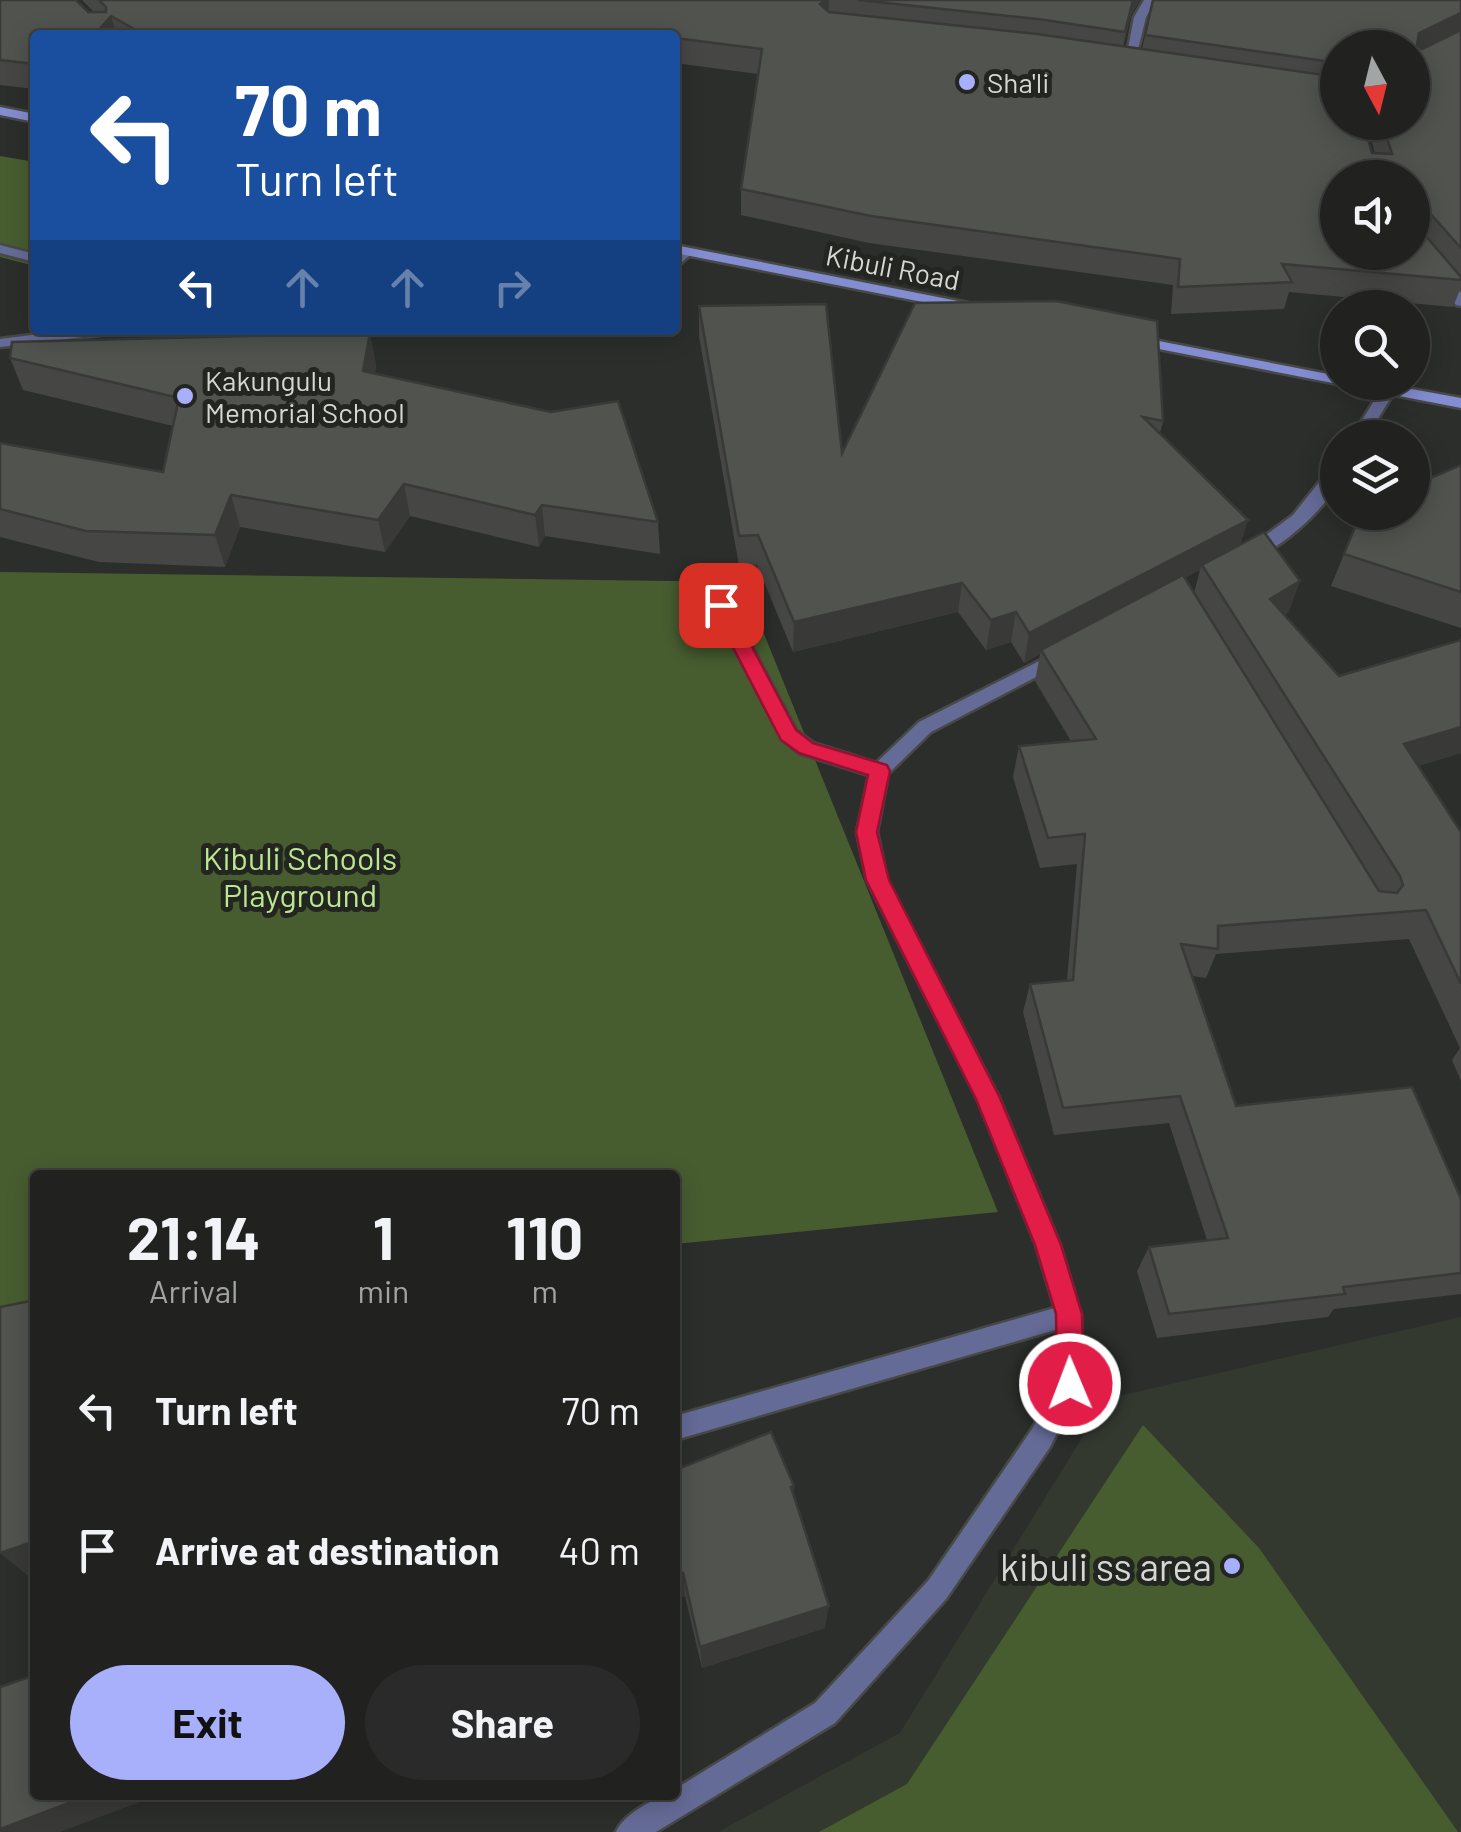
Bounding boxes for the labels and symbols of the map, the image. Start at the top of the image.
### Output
north arrow [1320,30,1430,140]
place label: Sha'li [987,65,1049,99]
marker: Sha'li [956,71,978,93]
street label: Kibuli Road [823,237,963,297]
place label: Kakungulu Memorial School [205,363,405,429]
marker: Kakungulu Memorial School [174,385,196,407]
pin [679,563,764,648]
park label: Kibuli Schools Playground [203,838,397,913]
position arrow [1018,1332,1122,1436]
place label: kibuli ss area [1000,1543,1212,1589]
marker: kibuli ss area [1221,1555,1243,1577]

